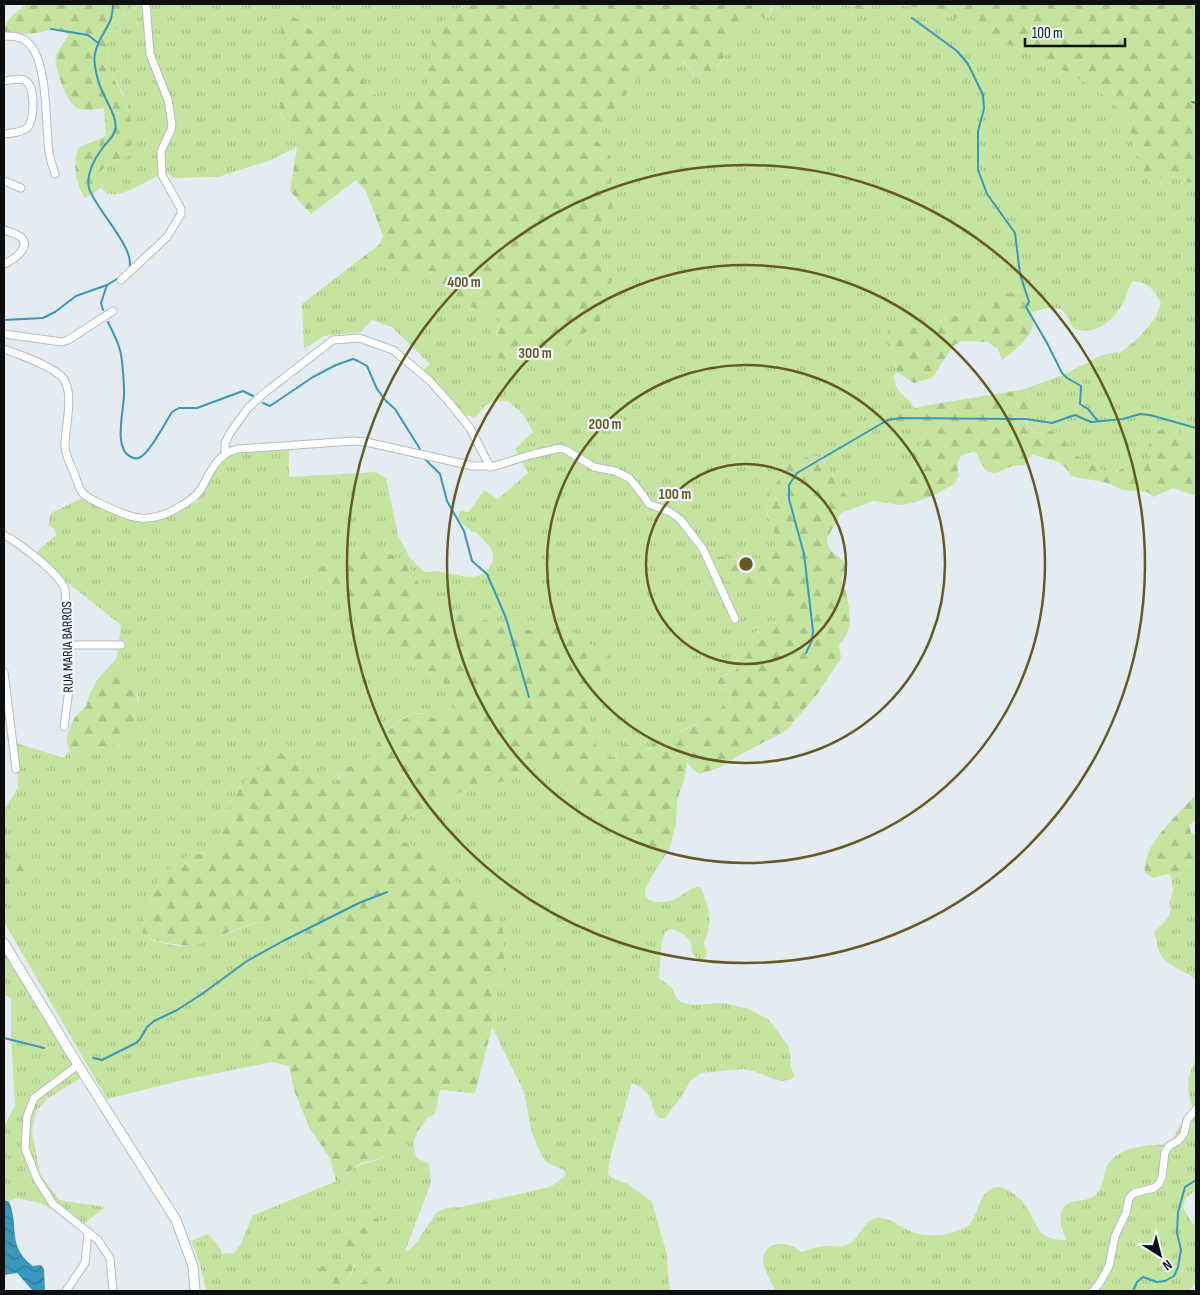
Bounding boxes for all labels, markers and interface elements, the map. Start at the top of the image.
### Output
scale bar [1025,15,1125,47]
text: 100 m [1032,24,1063,43]
text: 400 m [447,273,481,292]
text: 300 m [518,344,552,363]
text: 200 m [588,415,622,434]
text: 100 m [659,485,691,504]
centre of rings [737,555,755,573]
street label: RUA MARIA BARROS [58,601,77,693]
north arrow [1135,1230,1185,1280]
text: N [1159,1256,1175,1274]

